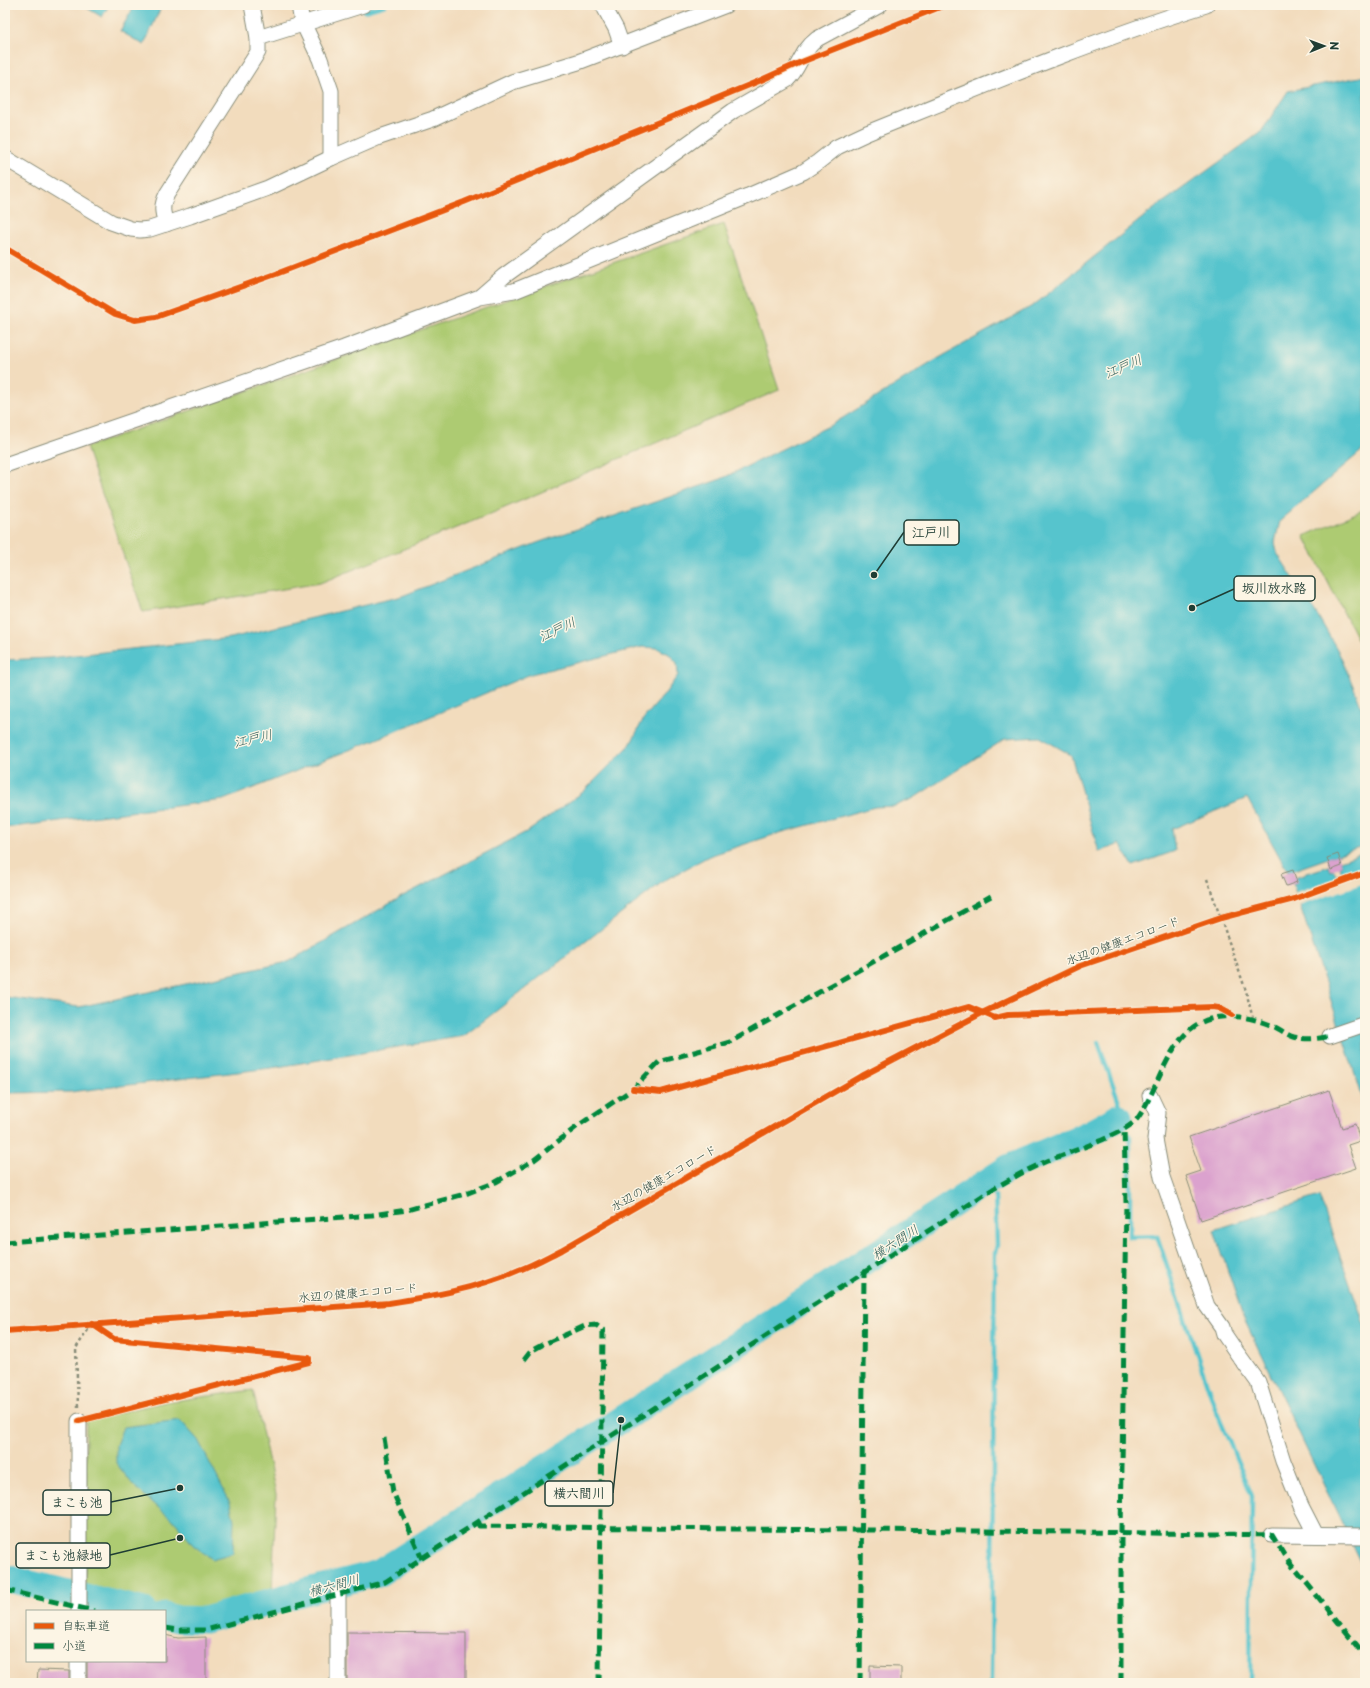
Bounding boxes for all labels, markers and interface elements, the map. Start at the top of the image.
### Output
north arrow [1304,26,1344,66]
text: N [1326,41,1343,51]
water label: 江戸川 [1101,349,1144,382]
callout: 江戸川 [904,520,959,545]
text: 江戸川 [911,522,951,541]
callout: 坂川放水路 [1234,576,1315,601]
text: 坂川放水路 [1241,578,1307,597]
water label: 江戸川 [535,612,578,645]
water label: 江戸川 [232,724,274,751]
street label: 水辺の健康エコロード [1063,911,1182,969]
street label: 水辺の健康エコロード [607,1139,720,1215]
water label: 横六間川 [868,1219,922,1264]
street label: 水辺の健康エコロード [297,1278,418,1306]
callout: 横六間川 [545,1481,613,1506]
text: 横六間川 [553,1483,605,1502]
callout: まこも池 [43,1490,111,1515]
text: まこも池 [51,1492,103,1511]
callout: まこも池緑地 [16,1543,110,1568]
text: まこも池緑地 [24,1545,102,1564]
water label: 横六間川 [306,1569,361,1600]
legend [26,1610,166,1662]
text: 自転車道 [62,1616,110,1634]
text: 小道 [62,1636,86,1654]

